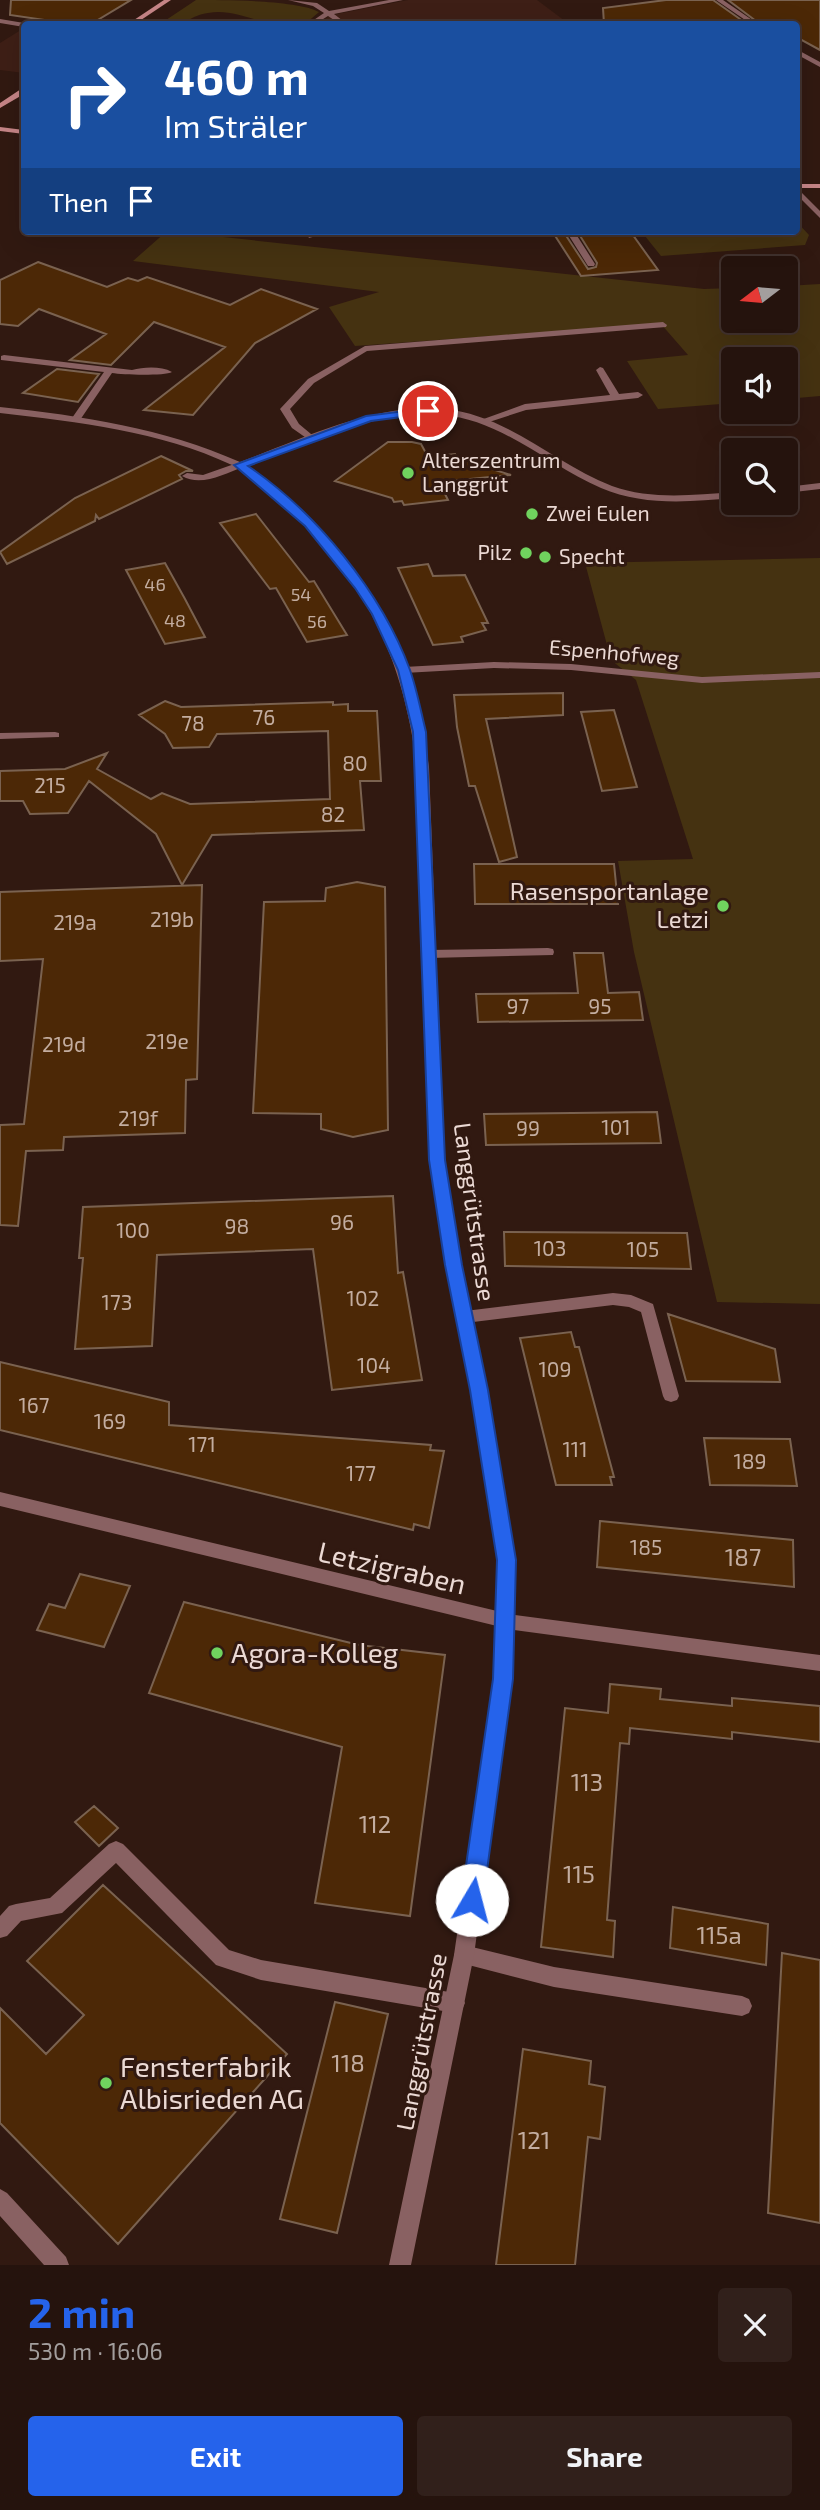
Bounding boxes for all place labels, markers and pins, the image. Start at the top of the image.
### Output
pin [398,381,458,441]
place label: Alterszentrum Langgrüt [422,447,560,496]
marker: Alterszentrum Langgrüt [400,465,416,481]
place label: Zwei Eulen [546,500,650,525]
marker: Zwei Eulen [524,506,540,522]
place label: Pilz [477,539,512,564]
place label: Specht [559,543,625,568]
marker: Pilz [518,545,534,561]
marker: Specht [537,549,553,565]
place label: Rasensportanlage Letzi [510,876,709,933]
marker: Rasensportanlage Letzi [715,898,731,914]
place label: Agora-Kolleg [231,1635,399,1669]
marker: Agora-Kolleg [209,1645,225,1661]
place label: Fensterfabrik Albisrieden AG [120,2049,304,2115]
marker: Fensterfabrik Albisrieden AG [98,2075,114,2091]

